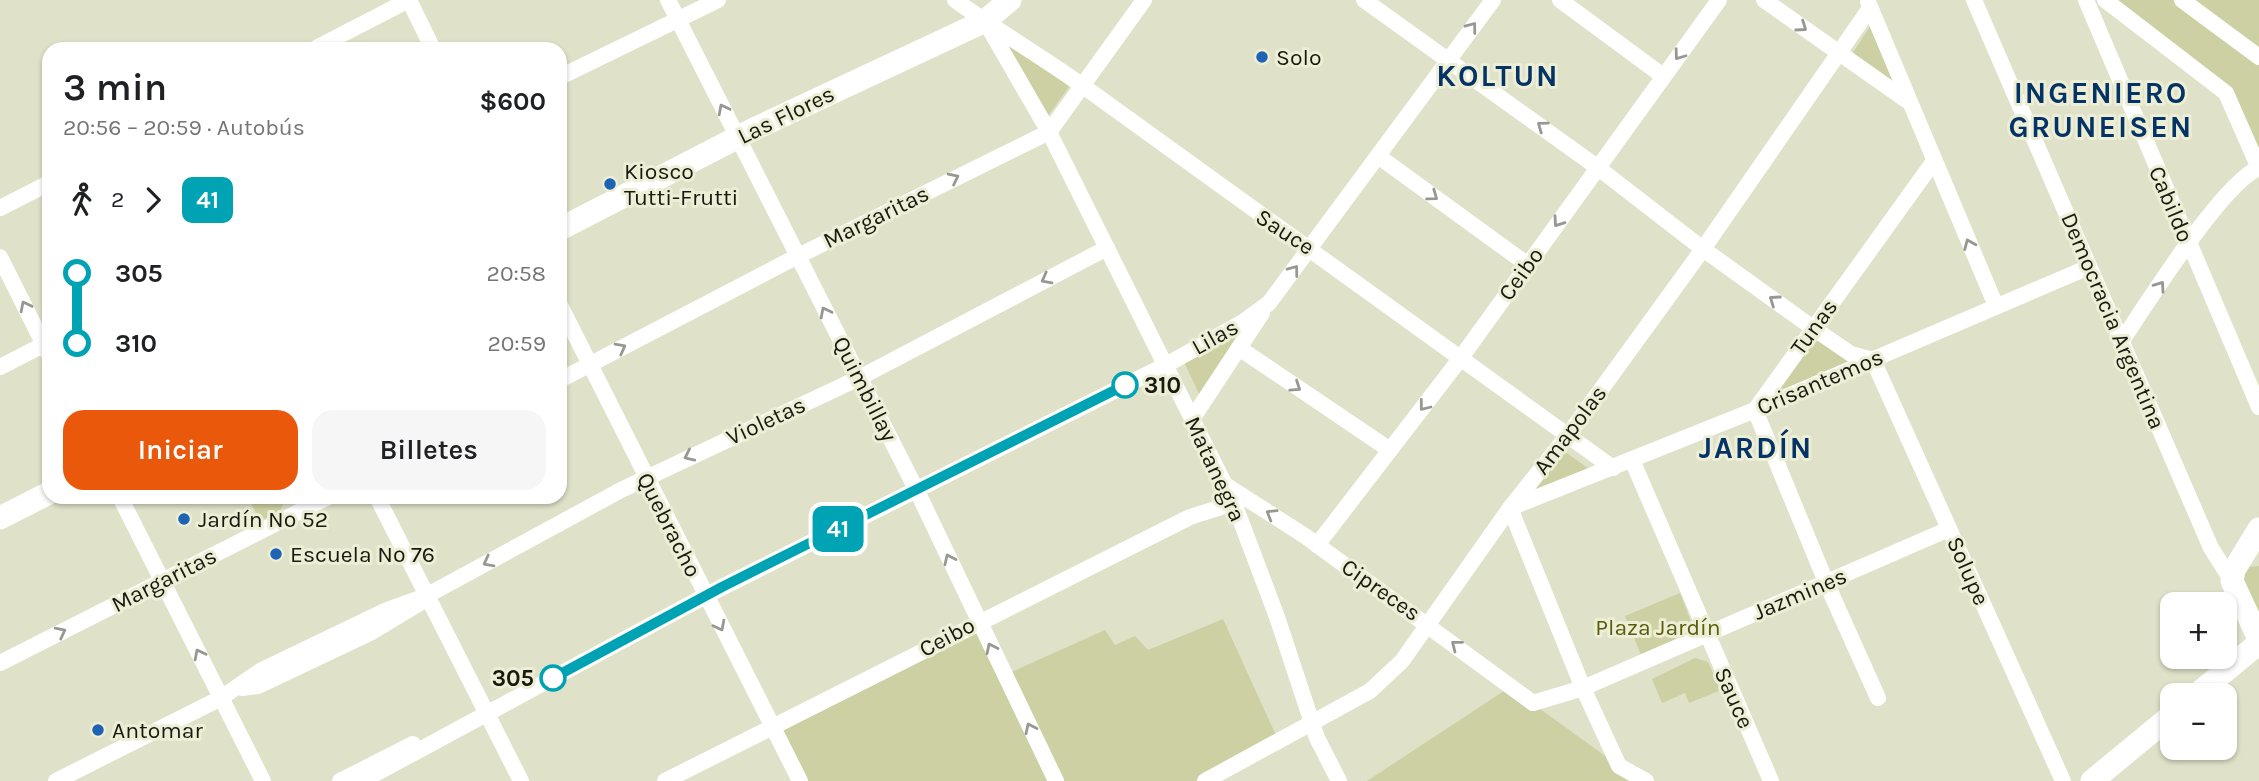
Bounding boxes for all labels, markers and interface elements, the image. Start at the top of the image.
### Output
one-way arrow [1794,19,1807,31]
one-way arrow [1464,23,1476,35]
place label: Solo [1276,44,1321,71]
one-way arrow [1675,47,1687,60]
marker: Solo [1254,49,1270,65]
district label: KOLTUN [1436,58,1560,94]
text: 3 min [63,65,167,110]
district label: INGENIERO GRUNEISEN [2009,75,2193,145]
street label: Las Flores [733,80,839,150]
text: $600 [479,86,546,117]
one-way arrow [717,104,731,116]
text: 20:56 – 20:59 · Autobús [63,114,305,141]
one-way arrow [1537,122,1550,135]
place label: Kiosco Tutti-Frutti [624,158,738,211]
street label: Cabildo [2143,162,2199,246]
one-way arrow [947,173,959,187]
marker: Kiosco Tutti-Frutti [602,176,618,192]
street label: Margaritas [819,180,933,254]
icon: walk [63,181,101,219]
icon: forward [134,181,172,219]
text: 2 [111,186,124,213]
text: 41 [196,186,219,214]
one-way arrow [1425,188,1438,200]
street label: Sauce [1251,203,1319,261]
street label: Democracia Argentina [2055,209,2171,433]
one-way arrow [1554,214,1566,227]
one-way arrow [1964,238,1978,250]
street label: Ceibo [1493,242,1549,306]
text: 305 [115,258,163,289]
text: 20:58 [487,260,546,287]
one-way arrow [1286,265,1299,278]
one-way arrow [1041,271,1054,285]
one-way arrow [2152,281,2164,294]
street label: Tunas [1785,294,1843,360]
one-way arrow [1769,296,1782,308]
one-way arrow [19,301,33,313]
one-way arrow [820,307,833,319]
street label: Lilas [1187,313,1243,361]
text: 310 [115,328,157,359]
text: 20:59 [487,330,546,357]
street label: Quimbillay [827,332,903,446]
one-way arrow [614,343,626,357]
street label: Crisantemos [1753,343,1887,421]
marker: 310 [1112,372,1138,398]
place label: 310 [1144,372,1181,399]
one-way arrow [1288,379,1301,392]
street label: Amapolas [1528,380,1612,480]
street label: Violetas [722,391,810,451]
one-way arrow [1419,398,1432,411]
button: Iniciar [63,410,298,490]
button: Billetes [312,410,546,490]
street label: Matanegra [1179,412,1251,526]
district label: JARDÍN [1699,428,1813,466]
one-way arrow [684,448,696,462]
street label: Quebracho [631,468,707,582]
place label: Jardín Nº 52 [198,506,328,533]
line badge: 41 [806,506,870,552]
one-way arrow [1265,510,1278,523]
marker: Jardín Nº 52 [176,511,192,527]
text: 41 [827,515,849,543]
street label: Solupe [1941,533,1995,609]
place label: Escuela Nº 76 [290,541,435,568]
street label: Margaritas [107,542,221,618]
marker: Escuela Nº 76 [268,546,284,562]
street label: Cipreces [1336,553,1426,627]
one-way arrow [482,554,495,567]
one-way arrow [943,554,957,566]
street label: Jazmines [1749,562,1851,626]
map controls [2160,592,2237,760]
button: + [2160,592,2237,669]
street label: Ceibo [915,611,979,663]
park label: Plaza Jardín [1595,614,1721,641]
one-way arrow [712,619,726,631]
one-way arrow [54,626,66,640]
one-way arrow [1451,641,1463,654]
one-way arrow [986,643,1000,655]
one-way arrow [194,649,208,661]
street label: Sauce [1709,663,1759,733]
place label: 305 [492,665,534,692]
marker: 305 [540,665,566,691]
button: − [2160,683,2237,760]
place label: Antomar [112,717,203,744]
marker: Antomar [90,722,106,738]
one-way arrow [1025,723,1039,735]

